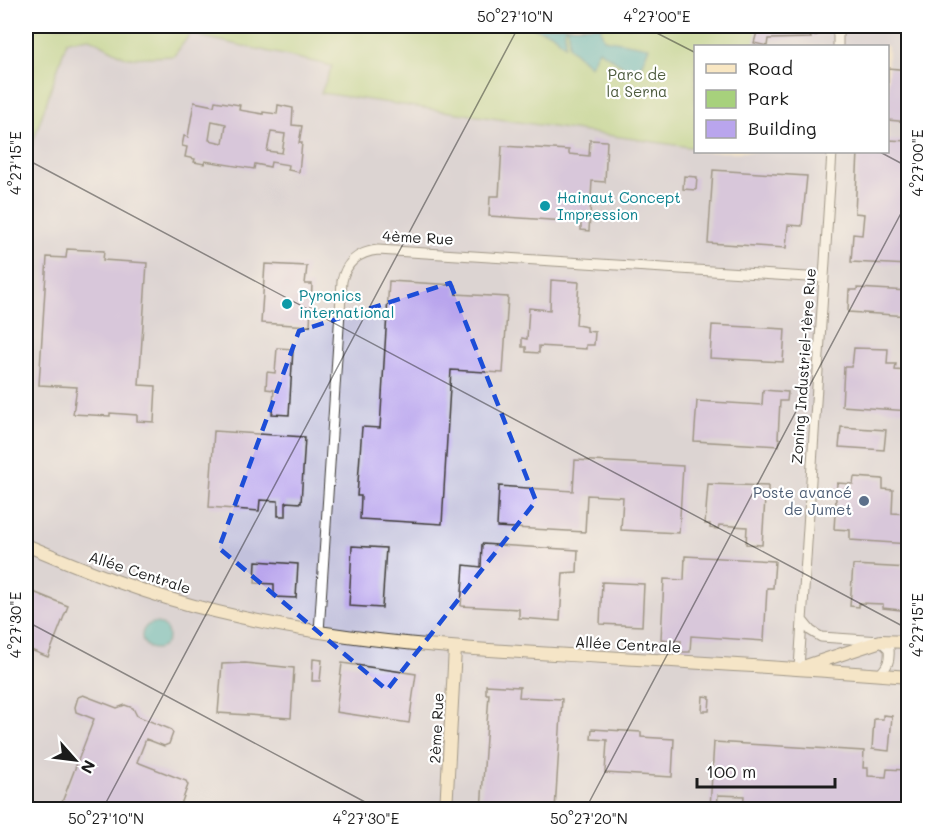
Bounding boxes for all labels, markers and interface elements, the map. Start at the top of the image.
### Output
text: 50°27'10"N [477,6,553,26]
text: 4°27'00"E [624,6,691,26]
legend [694,45,889,153]
text: Road [748,56,793,80]
park label: Parc de la Serna [607,64,667,101]
text: Park [748,86,789,110]
text: Building [748,116,816,140]
text: 4°27'00"E [907,129,927,197]
text: 4°27'15"E [5,131,25,195]
place label: Hainaut Concept Impression [557,187,681,224]
marker: Hainaut Concept Impression [538,199,552,213]
street label: 4ème Rue [382,225,454,249]
street label: Zoning Industriel-1ère Rue [786,267,820,465]
place label: Pyronics international [299,285,394,322]
marker: Pyronics international [280,297,294,311]
place label: Poste avancé de Jumet [753,482,852,519]
marker: Poste avancé de Jumet [857,494,871,508]
street label: Allée Centrale [86,546,194,598]
text: 4°27'30"E [5,591,25,658]
text: 4°27'15"E [907,593,927,657]
street label: Allée Centrale [574,631,682,657]
street label: 2ème Rue [424,692,448,764]
north arrow [45,730,105,790]
scale bar [697,751,835,789]
text: N [77,757,101,778]
text: 100 m [706,759,756,783]
text: 50°27'10"N [68,808,144,828]
text: 4°27'30"E [333,808,400,828]
text: 50°27'20"N [550,808,628,828]

